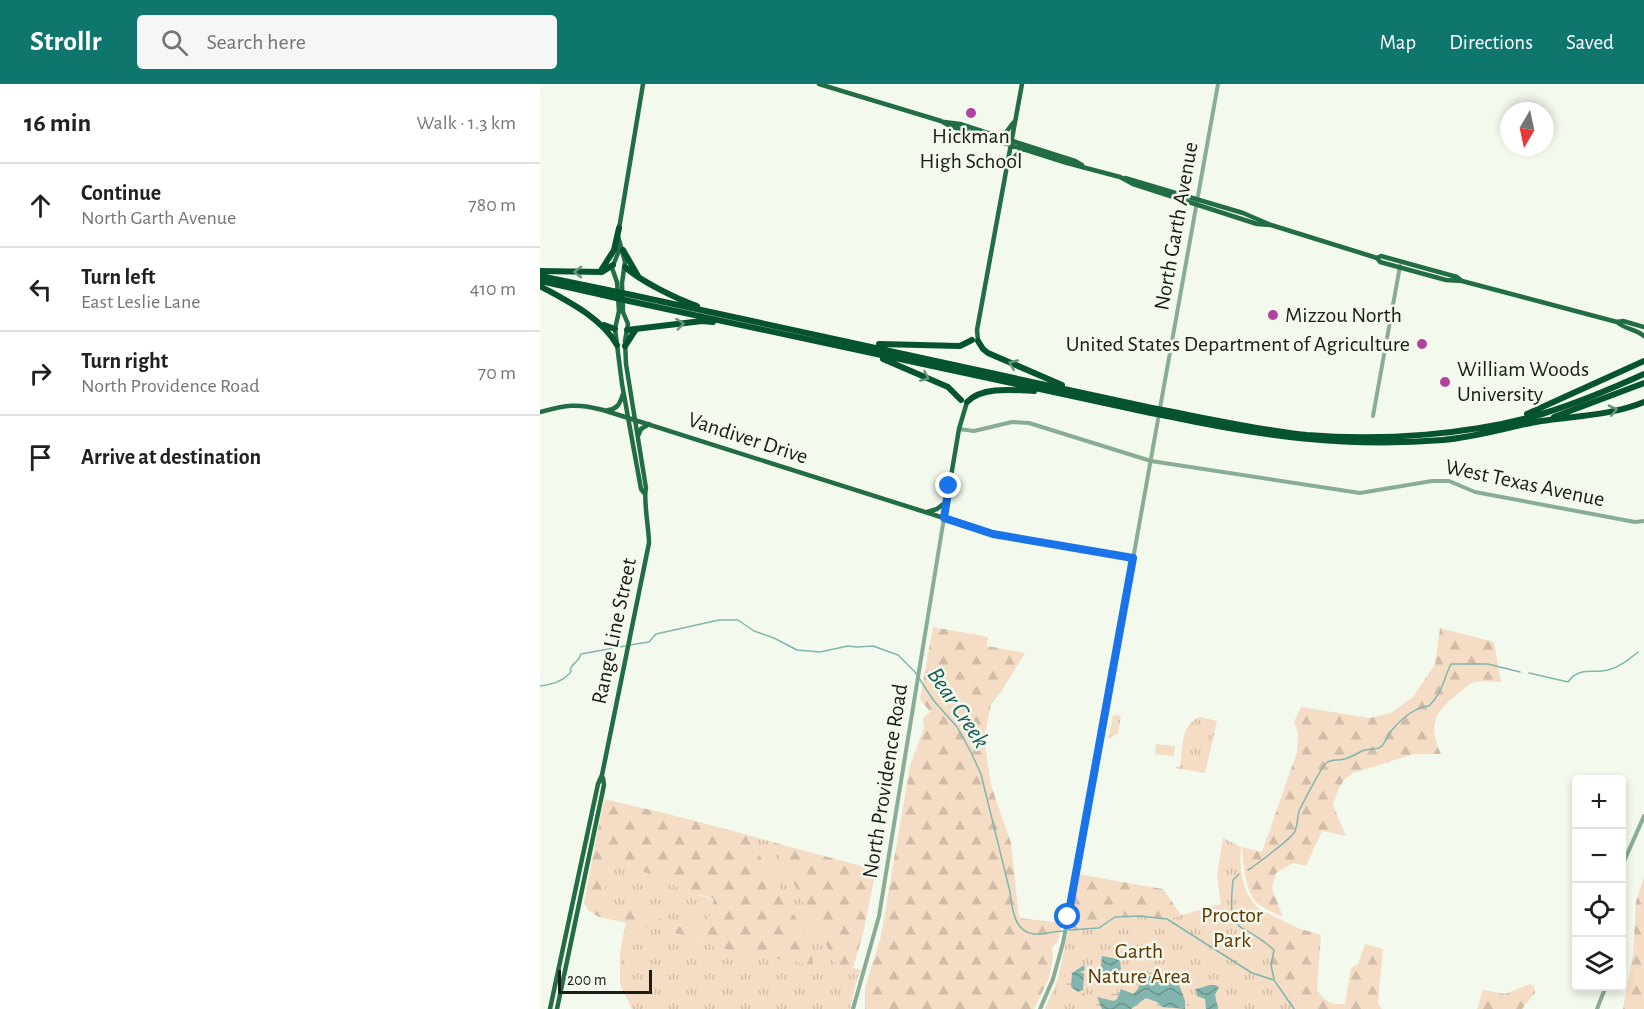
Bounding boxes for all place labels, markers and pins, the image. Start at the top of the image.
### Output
marker: Hickman High School [964,106,978,120]
place label: Hickman High School [919,125,1023,172]
place label: Mizzou North [1285,304,1402,326]
marker: Mizzou North [1266,308,1280,322]
place label: United States Department of Agriculture [1066,333,1410,355]
marker: United States Department of Agriculture [1415,337,1429,351]
place label: William Woods University [1457,358,1589,405]
marker: William Woods University [1438,375,1452,389]

